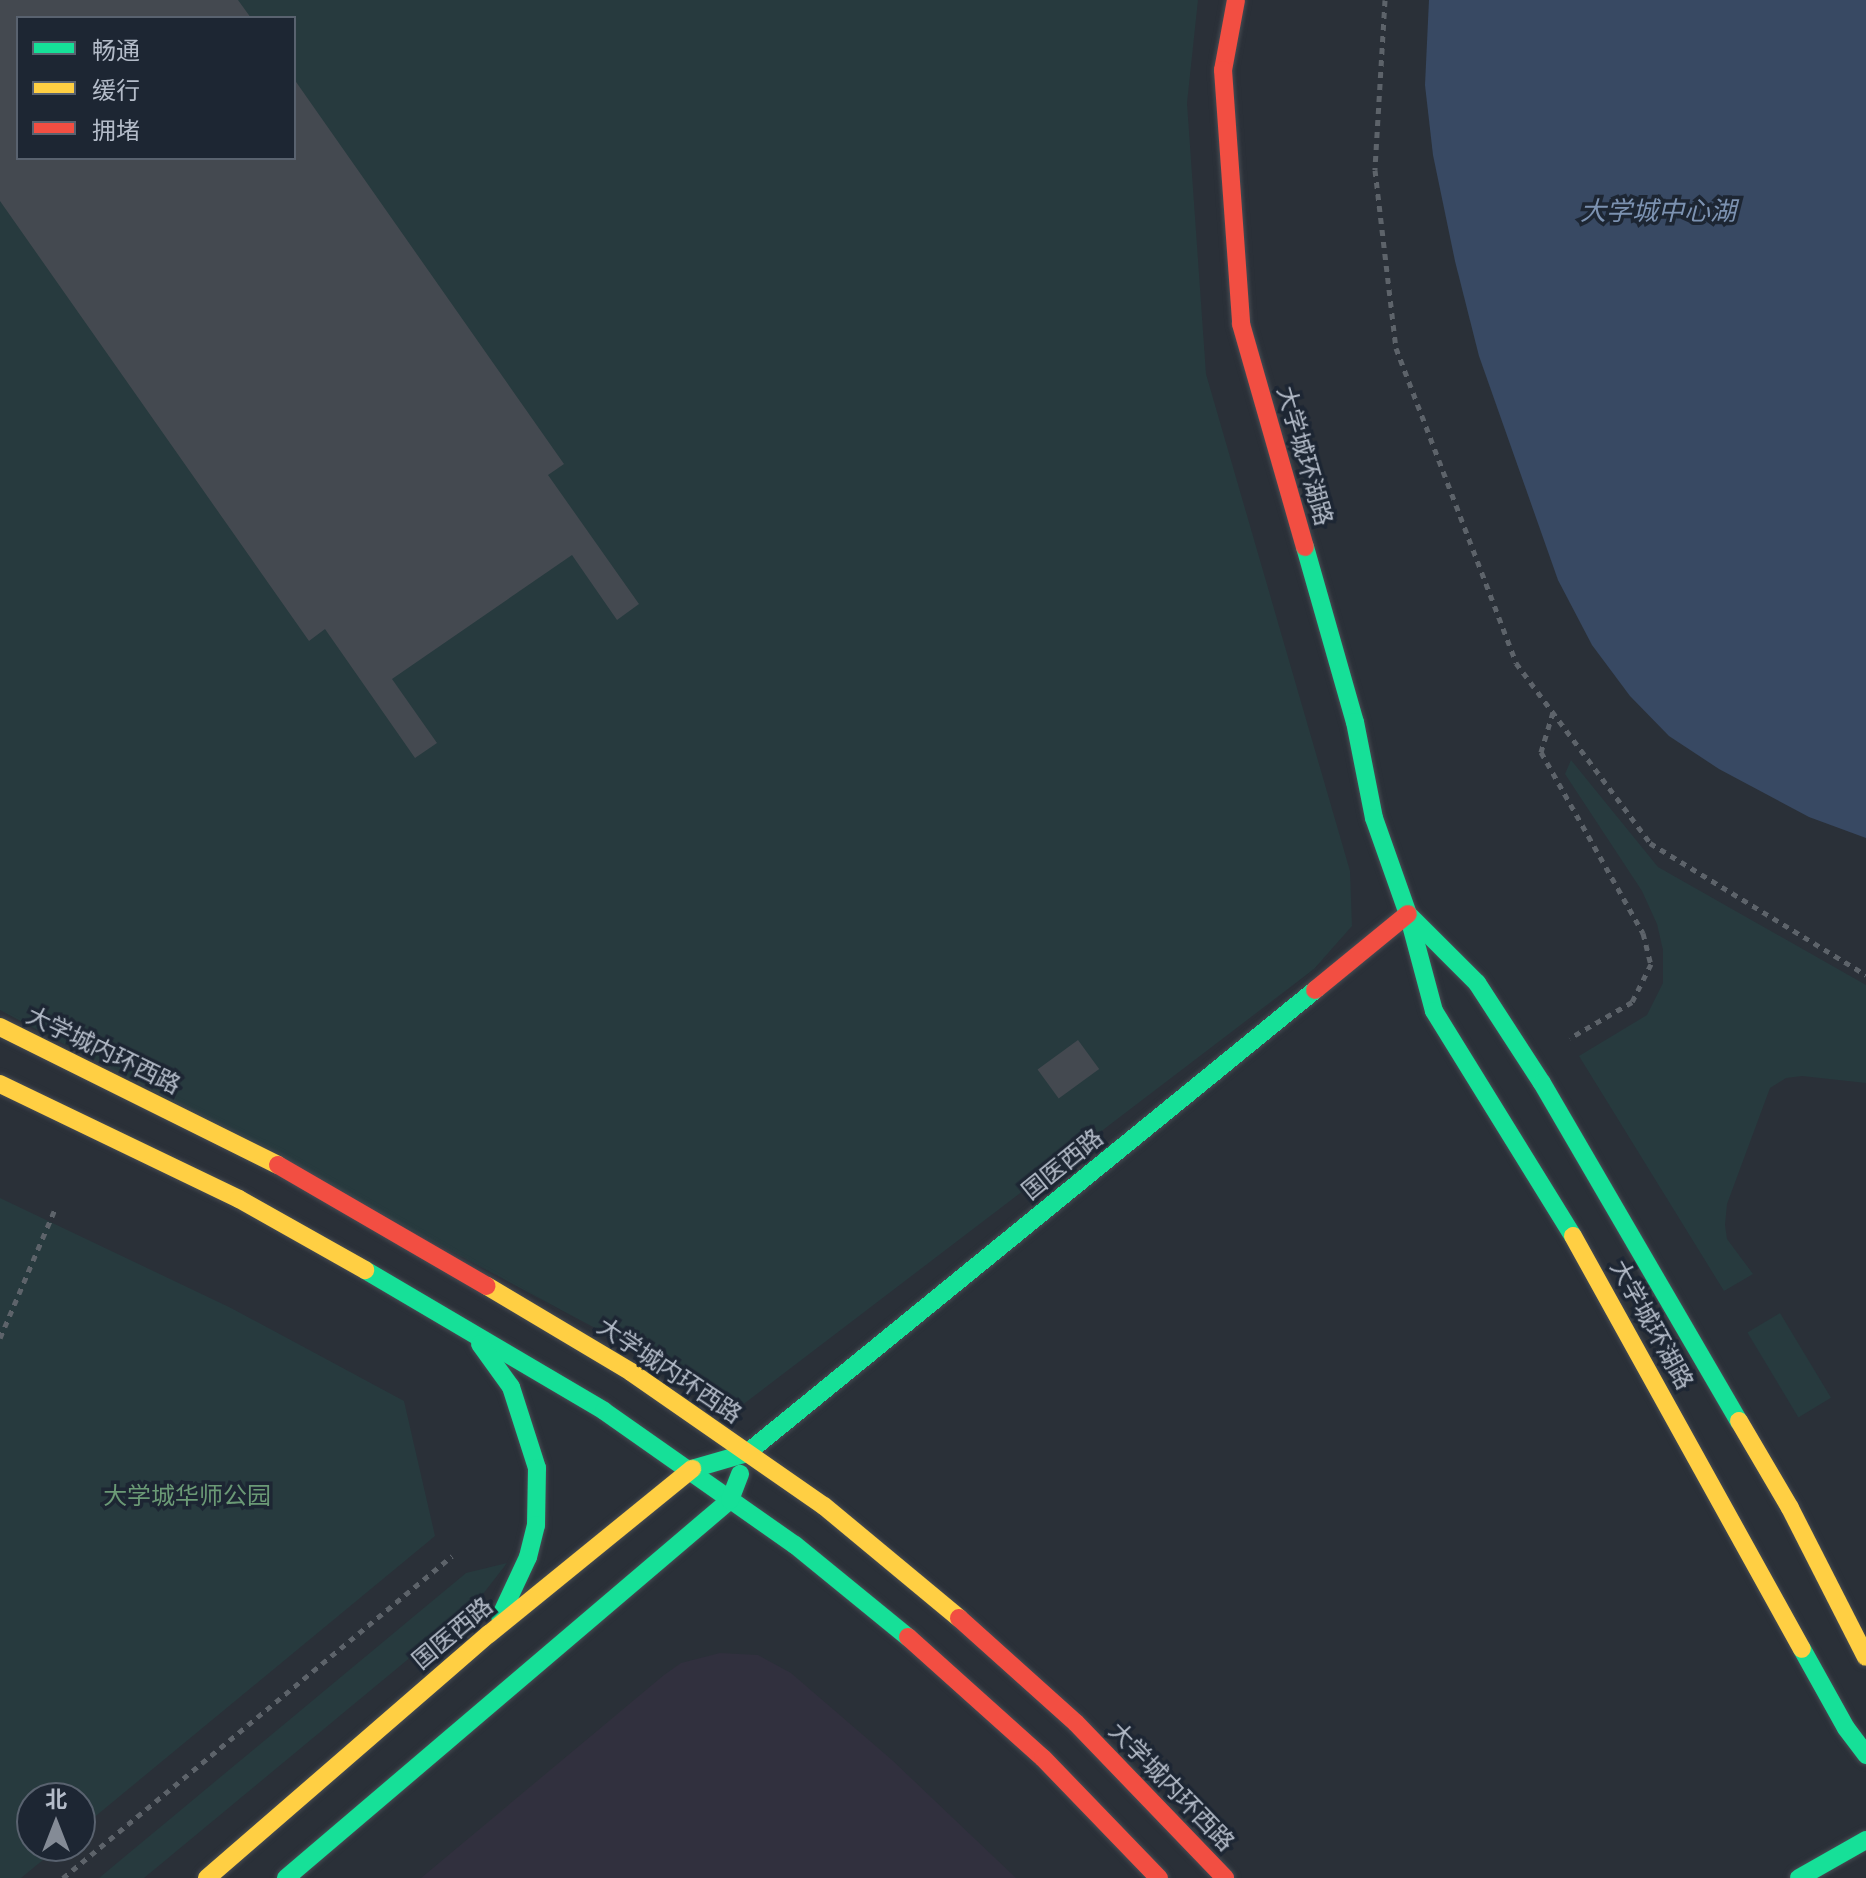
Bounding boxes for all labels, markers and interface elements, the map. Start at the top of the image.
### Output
legend [16,16,296,160]
text: 畅通 [92,37,140,65]
text: 缓行 [92,77,140,105]
text: 拥堵 [92,117,140,145]
water label: 大学城中心湖 [1580,196,1736,228]
street label: 大学城环湖路 [1270,383,1338,529]
street label: 大学城内环西路 [21,1001,185,1101]
street label: 国医西路 [1017,1124,1109,1206]
street label: 大学城环湖路 [1603,1255,1699,1395]
street label: 大学城内环西路 [591,1312,747,1430]
park label: 大学城华师公园 [103,1483,271,1511]
street label: 国医西路 [407,1592,499,1676]
street label: 大学城内环西路 [1102,1717,1240,1857]
north arrow [16,1782,96,1862]
text: 北 [45,1786,67,1813]

